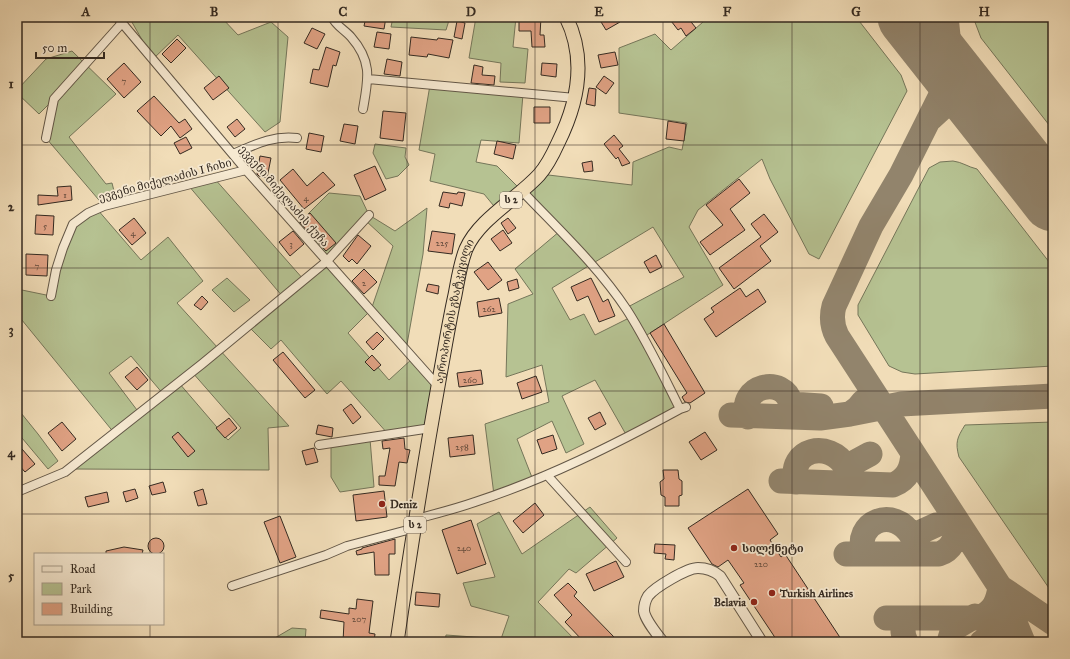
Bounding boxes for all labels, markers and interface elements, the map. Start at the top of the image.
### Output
text: A [81,4,91,20]
text: B [210,4,219,20]
text: C [339,4,348,20]
text: D [466,4,476,20]
text: E [594,4,604,20]
text: F [723,4,732,20]
text: G [851,4,861,20]
text: H [978,4,990,20]
scale bar [36,34,104,60]
text: 50 m [42,41,67,55]
house number: 7 [122,75,127,86]
text: 1 [8,76,14,92]
street label: ევგენი მიქელაძის ქუჩა [236,143,332,249]
street label: ევგენი მიქელაძის I ჩიხი [97,156,233,204]
house number: 1 [63,189,67,200]
house number: 4 [303,192,309,203]
road number: ს 2 [500,192,522,208]
text: 2 [8,199,15,215]
house number: 5 [43,220,48,231]
house number: 4 [130,227,136,238]
street label: აეროპორტის გზატკეცილი [432,236,477,384]
house number: 225 [436,237,449,248]
house number: 3 [289,238,293,249]
house number: 7 [35,260,40,271]
house number: 2 [362,277,367,288]
house number: 262 [482,303,496,314]
text: 3 [8,322,14,338]
house number: 260 [463,374,477,385]
house number: 258 [455,441,469,452]
text: 4 [7,445,15,461]
place label: Deniz [390,498,418,511]
marker: Deniz [377,499,387,509]
road number: ს 2 [404,517,426,533]
house number: 240 [457,542,471,553]
place label: სილქნეტი [742,542,804,555]
marker: სილქნეტი [729,543,739,553]
legend [34,553,164,625]
house number: 220 [754,558,768,569]
text: Road [70,562,96,576]
text: 5 [8,568,15,584]
text: Park [70,582,92,596]
place label: Turkish Airlines [779,587,853,600]
marker: Turkish Airlines [767,588,777,598]
place label: Belavia [714,596,746,609]
marker: Belavia [749,597,759,607]
text: Building [70,602,113,617]
house number: 207 [352,613,366,624]

